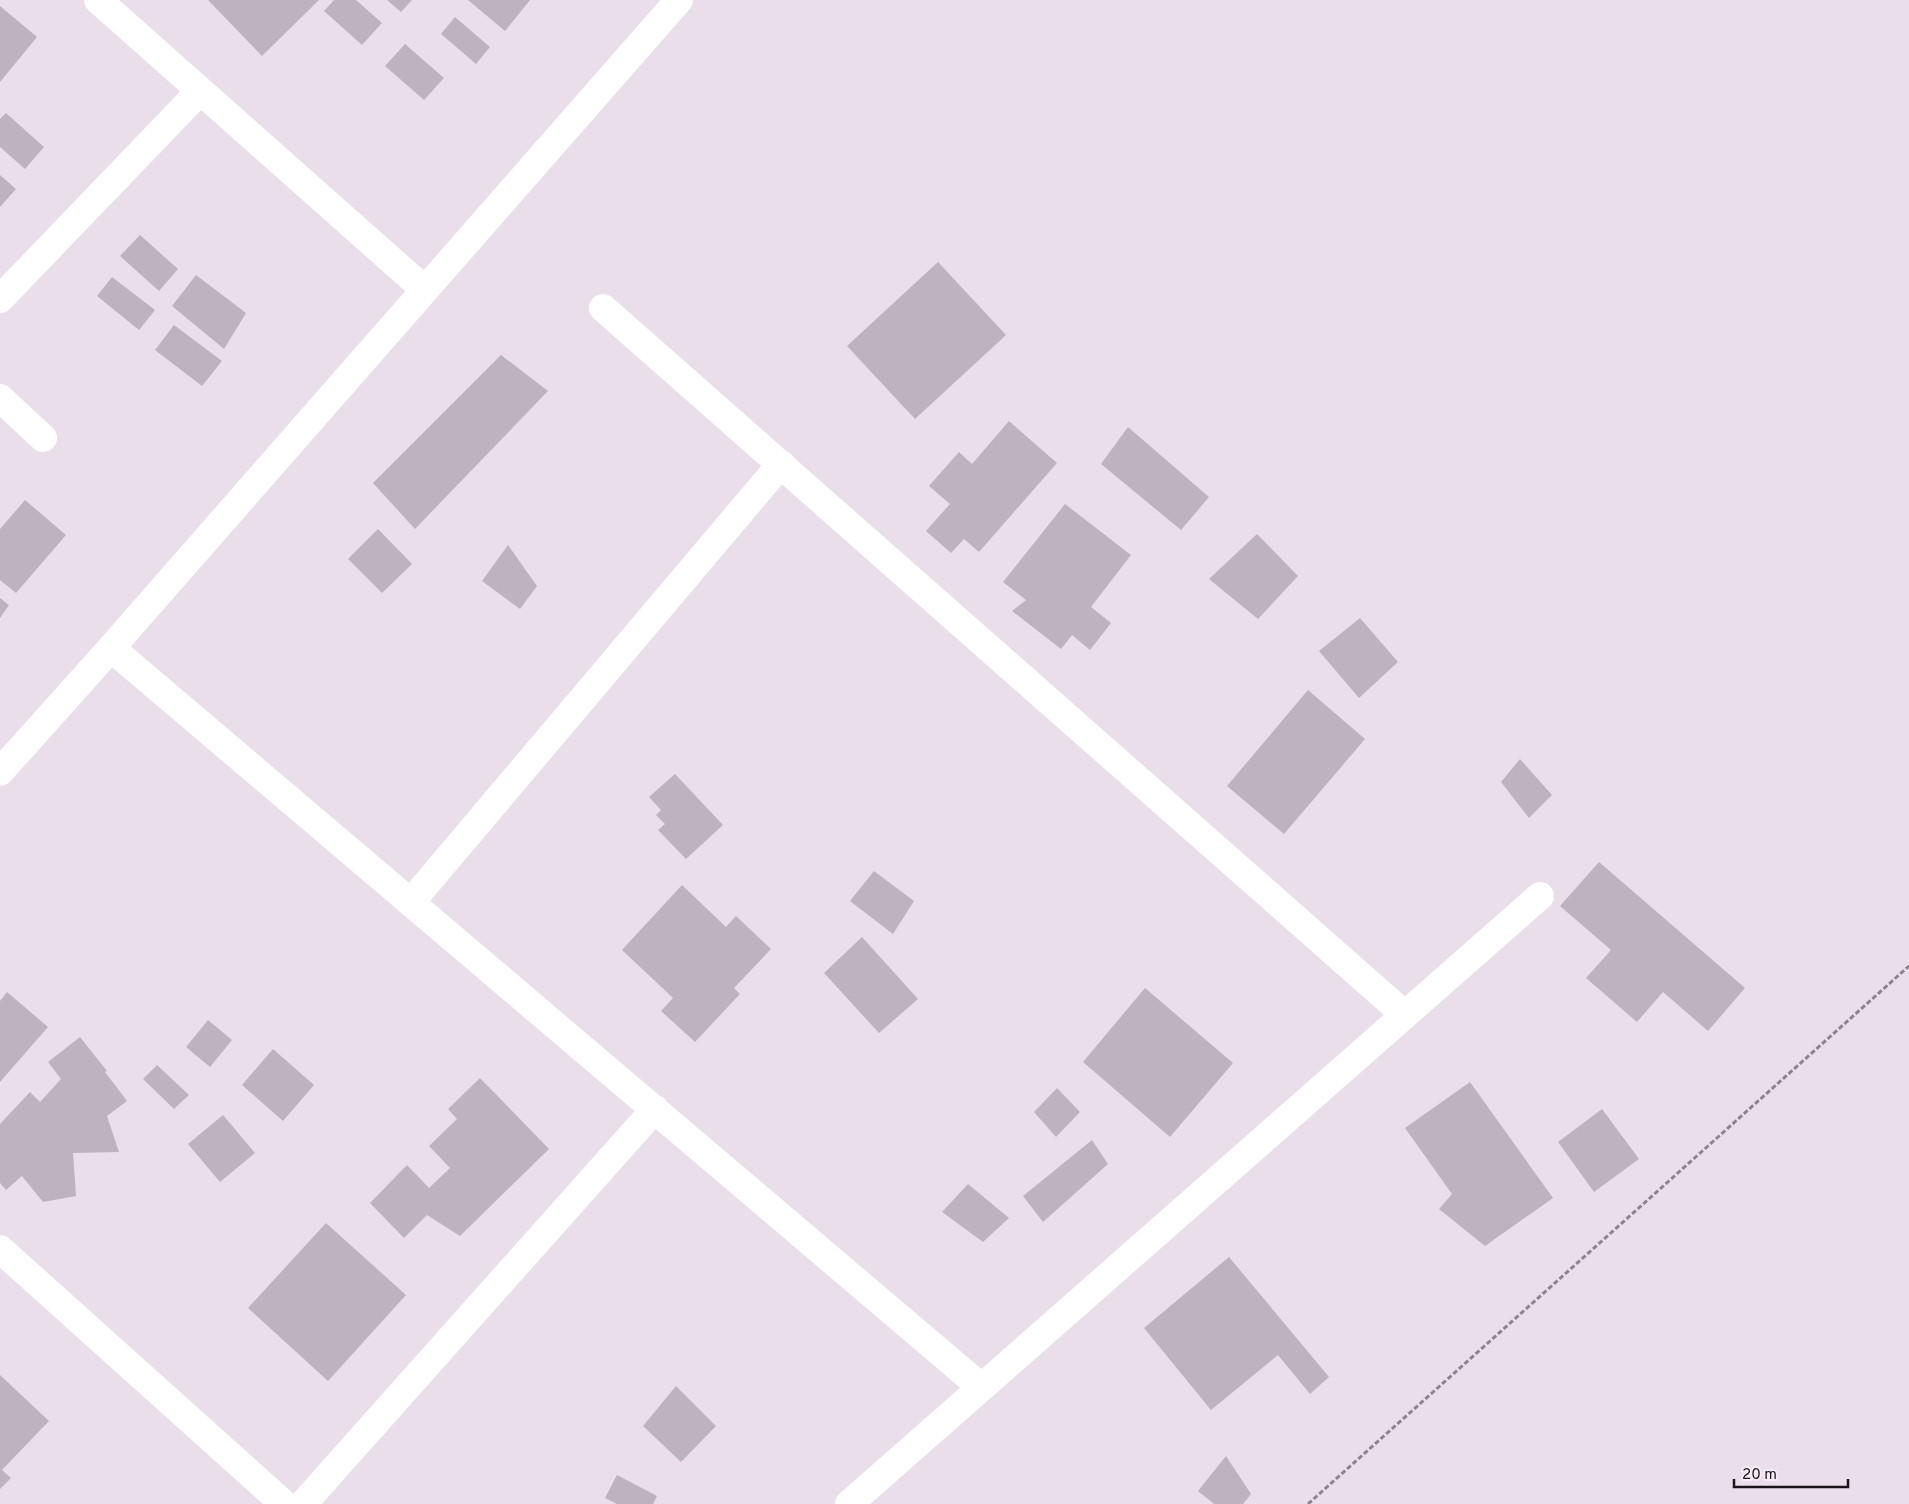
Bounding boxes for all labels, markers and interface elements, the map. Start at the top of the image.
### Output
scale bar [1734,1456,1848,1488]
text: 20 m [1742,1466,1777,1485]

